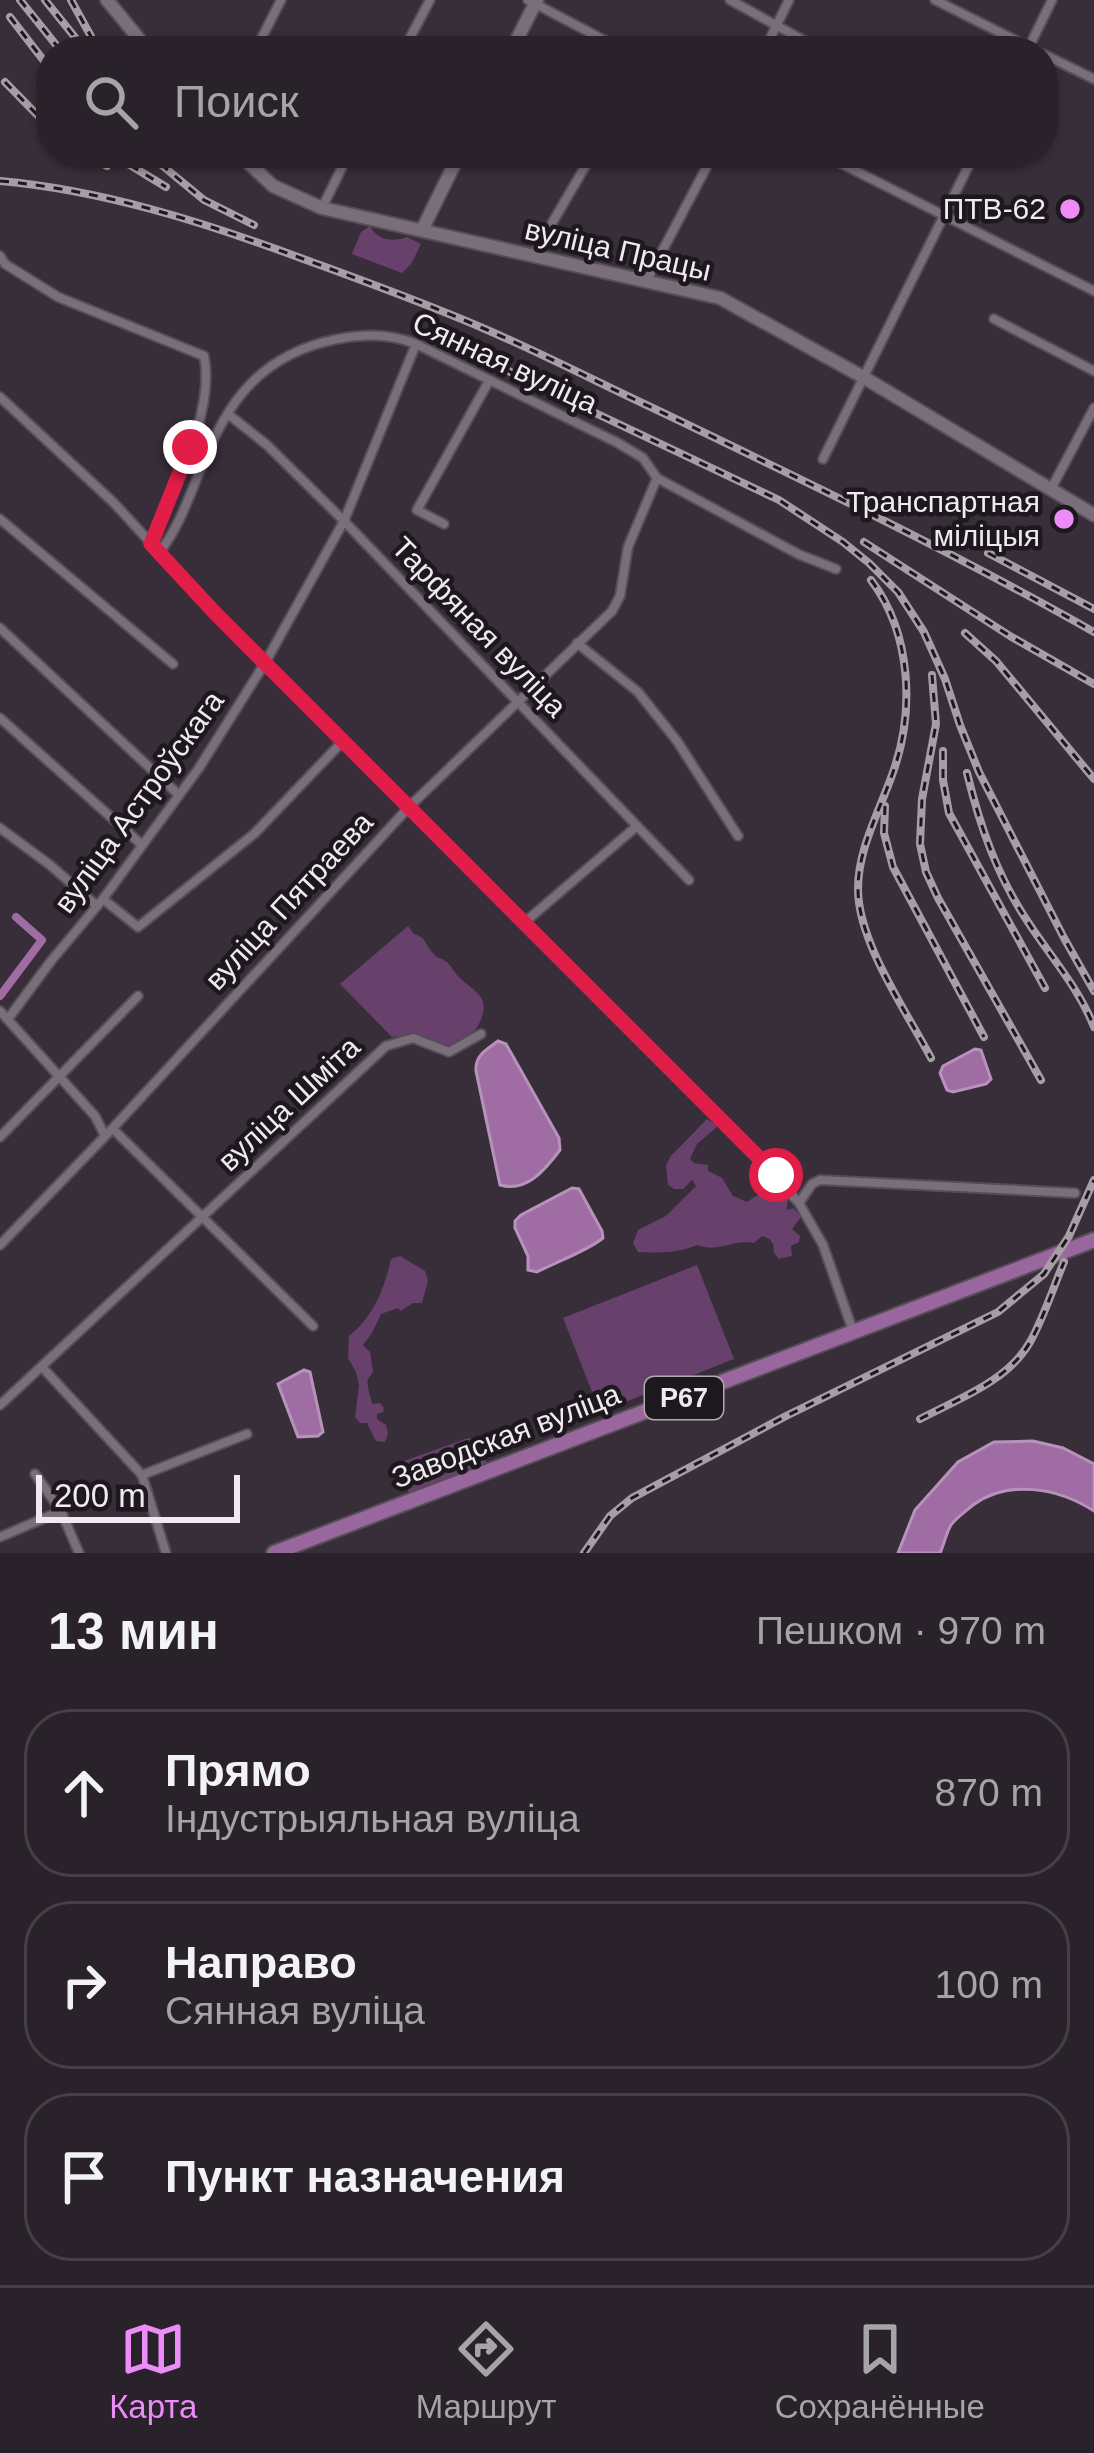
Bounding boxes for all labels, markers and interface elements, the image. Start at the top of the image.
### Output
search box [36,36,1058,168]
icon: search [78,69,144,135]
text: Поиск [174,76,299,127]
place label: ПТВ-62 [943,192,1046,225]
marker: ПТВ-62 [1057,196,1083,222]
street label: вуліца Працы [522,212,714,287]
street label: Сянная вуліца [408,305,603,420]
route end [163,420,217,474]
place label: Транспартная міліцыя [846,485,1040,552]
marker: Транспартная міліцыя [1051,506,1077,532]
street label: Тарфяная вуліца [385,530,574,723]
street label: вуліца Астроўскага [47,684,230,919]
street label: вуліца Пятраева [198,805,379,996]
street label: вуліца Шміта [211,1030,366,1177]
route start [749,1148,803,1202]
street label: Заводская вуліца [387,1377,625,1494]
road number: Р67 [645,1377,723,1419]
scale bar [36,1469,240,1522]
text: 200 m [54,1477,146,1514]
text: 13 мин [48,1603,219,1660]
text: Пешком · 970 m [756,1609,1046,1652]
text: Прямо [165,1745,311,1796]
icon: ahead [51,1760,117,1826]
text: 870 m [935,1771,1043,1814]
text: Індустрыяльная вуліца [165,1797,580,1840]
text: Направо [165,1937,357,1988]
icon: right [51,1952,117,2018]
text: 100 m [935,1963,1043,2006]
text: Сянная вуліца [165,1989,425,2032]
icon: arrive [51,2144,117,2210]
text: Пункт назначения [165,2151,565,2202]
tab: Карта [109,2316,197,2426]
tab: Маршрут [416,2316,556,2426]
tab: Сохранённые [775,2316,985,2426]

